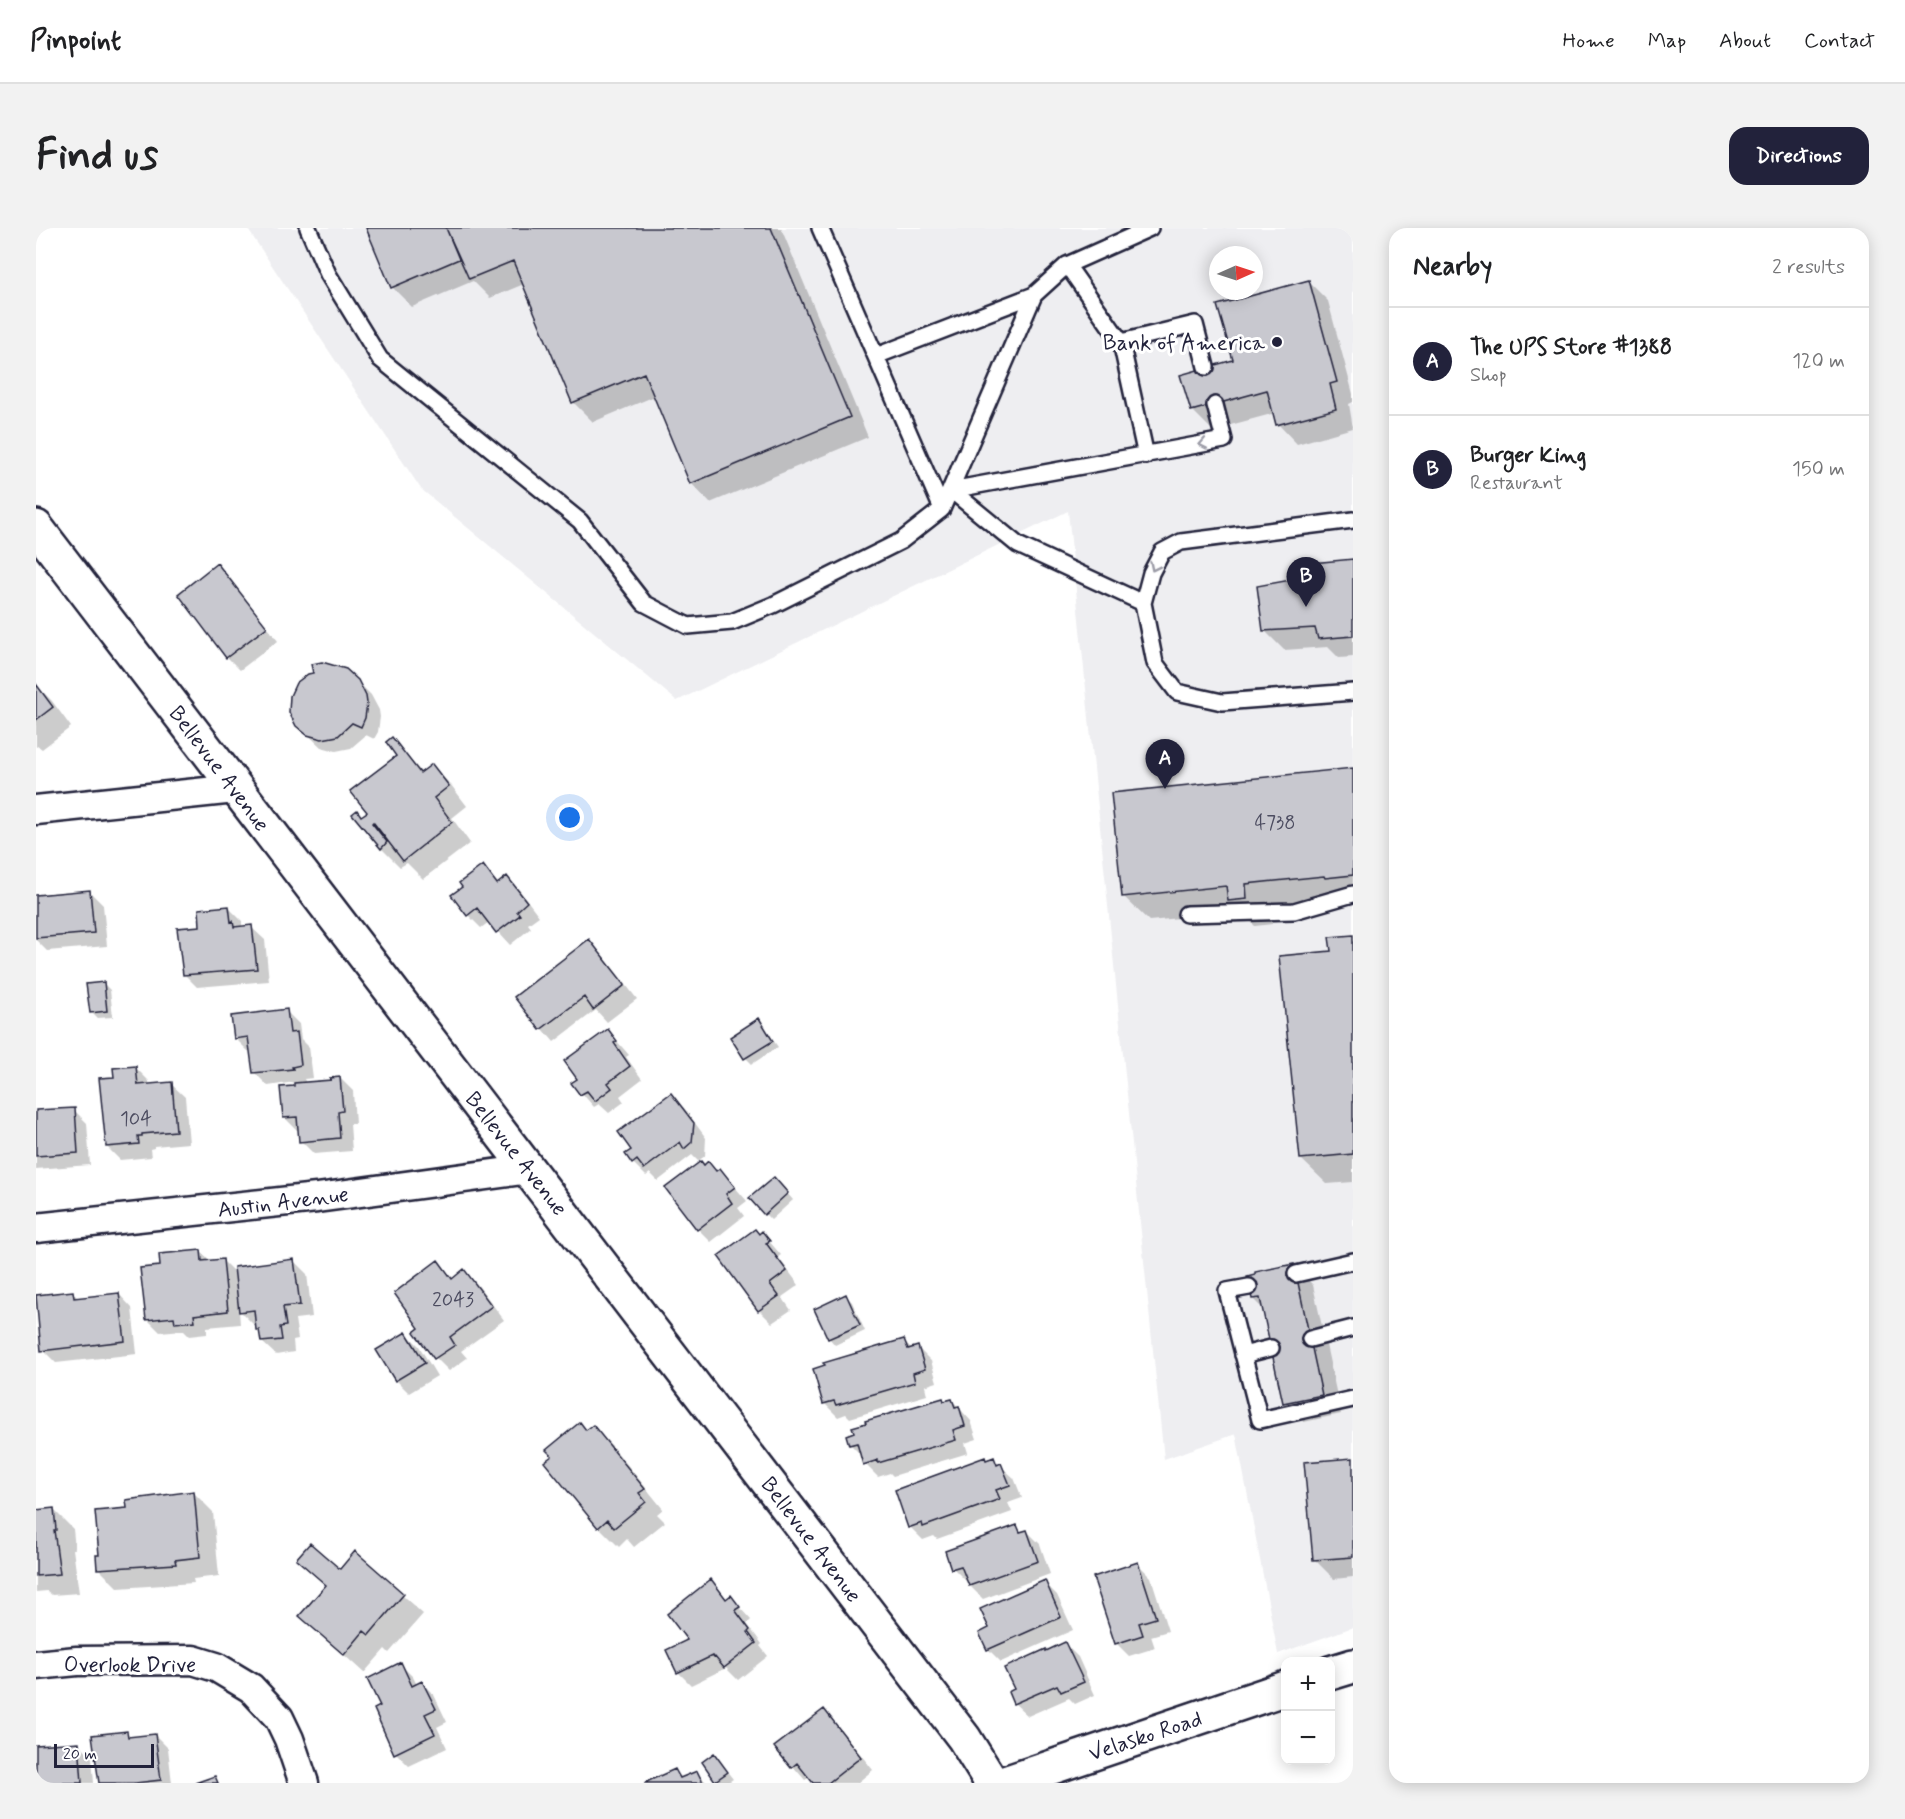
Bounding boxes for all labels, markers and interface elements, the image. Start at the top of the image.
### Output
text: Pinpoint [30,23,121,60]
text: Home [1563,27,1615,55]
text: Map [1648,27,1686,55]
text: About [1719,27,1771,55]
text: Contact [1804,27,1875,55]
button: Directions [1729,127,1869,185]
text: Find us [36,129,158,184]
north arrow [1209,246,1263,300]
text: Nearby [1413,250,1492,284]
text: 2 results [1772,254,1845,281]
place label: Bank of America [1103,330,1266,358]
text: The UPS Store #1388 [1470,334,1672,362]
marker: Bank of America [1270,335,1284,349]
text: A [1426,348,1439,375]
text: 120 m [1792,348,1845,375]
text: Shop [1470,362,1507,389]
one-way arrow [1198,437,1208,450]
text: Burger King [1470,442,1586,470]
text: B [1426,456,1439,483]
text: 150 m [1792,456,1845,483]
text: Restaurant [1470,470,1563,497]
pin: B [1286,558,1326,607]
one-way arrow [1150,560,1162,571]
street label: Bellevue Avenue [162,701,275,838]
pin: A [1146,740,1184,789]
your location [555,803,584,832]
house number: 4738 [1254,810,1296,837]
street label: Bellevue Avenue [458,1086,573,1222]
house number: 104 [120,1106,152,1133]
street label: Austin Avenue [216,1181,350,1225]
house number: 2043 [432,1287,474,1314]
street label: Bellevue Avenue [754,1472,867,1609]
street label: Overlook Drive [64,1652,196,1680]
map controls [1281,1657,1335,1765]
button: + [1281,1657,1335,1711]
street label: Velasko Road [1085,1705,1206,1768]
button: − [1281,1711,1335,1765]
scale bar [54,1741,154,1768]
text: 20 m [63,1744,97,1765]

